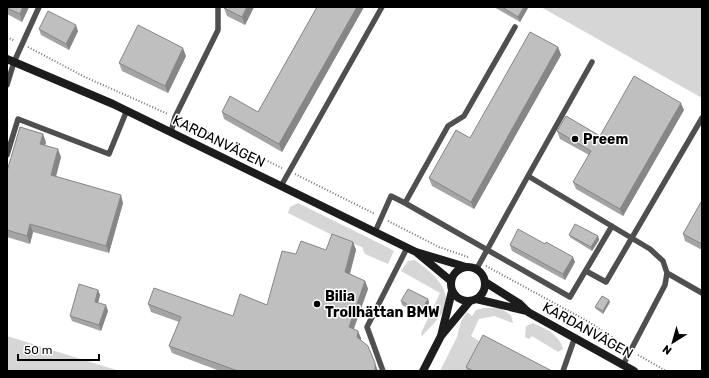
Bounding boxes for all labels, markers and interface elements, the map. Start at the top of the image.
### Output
street label: KARDANVÄGEN [170,112,268,171]
place label: Preem [583,131,628,148]
marker: Preem [570,134,580,144]
place label: Bilia Trollhättan BMW [325,288,440,321]
marker: Bilia Trollhättan BMW [312,299,322,309]
street label: KARDANVÄGEN [539,299,636,362]
north arrow [653,322,693,362]
scale bar [18,336,99,362]
text: N [660,342,674,357]
text: 50 m [24,343,52,357]

